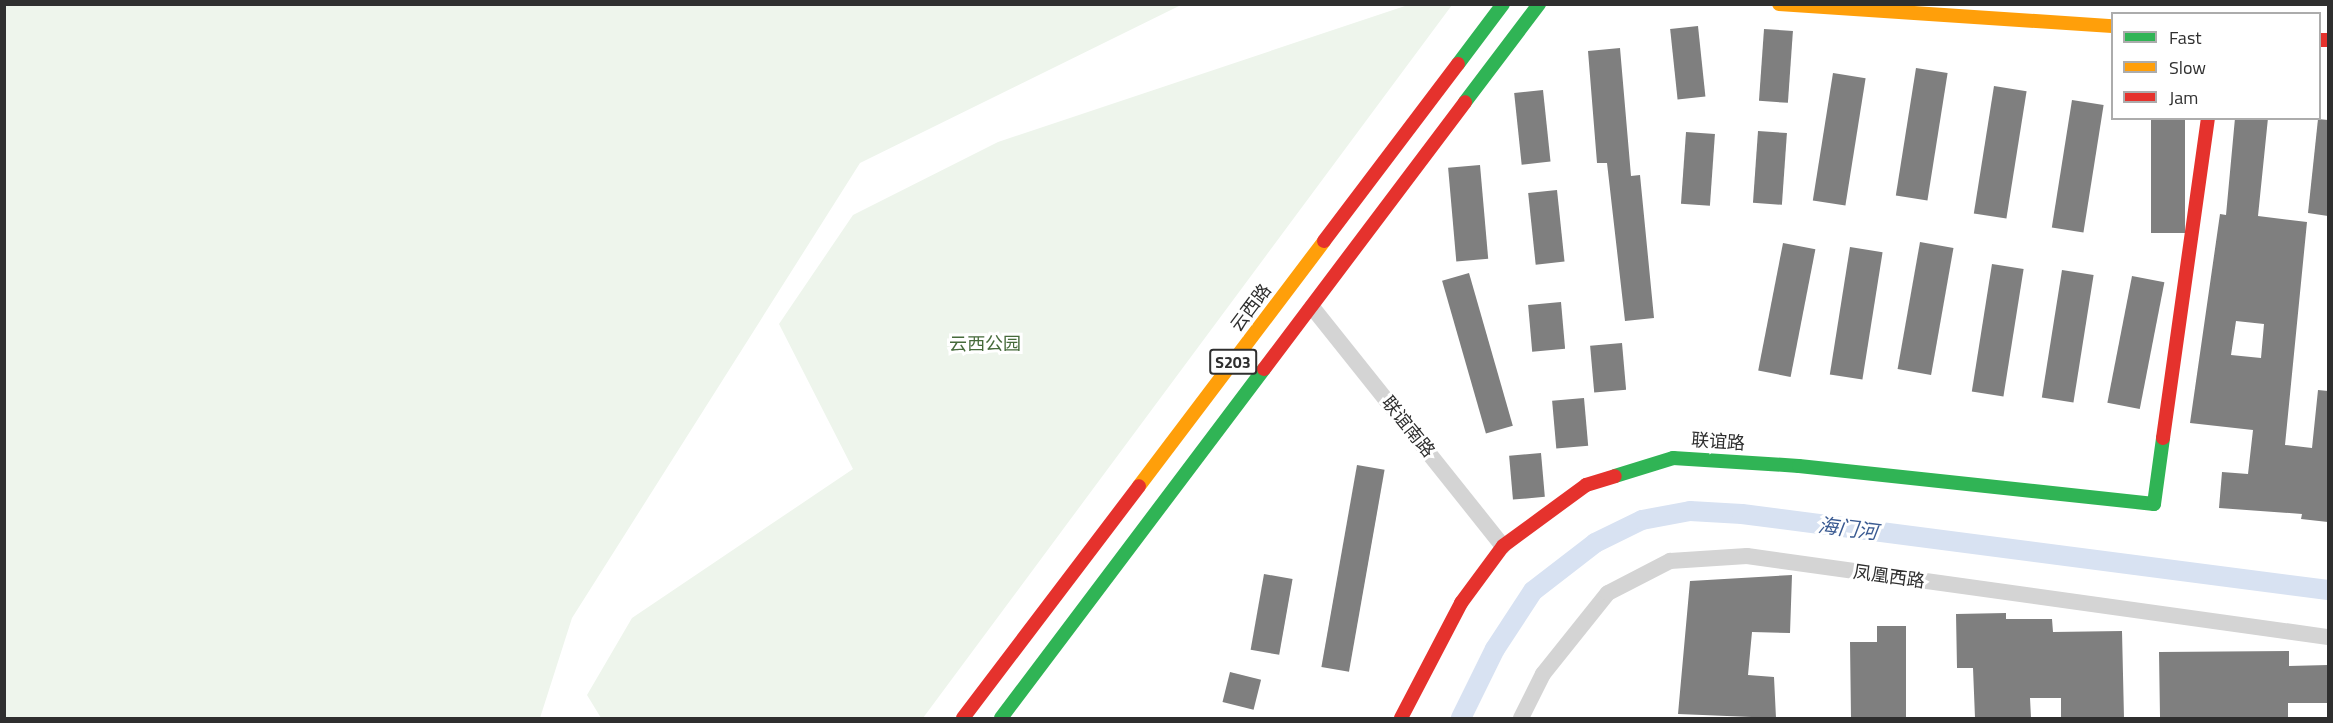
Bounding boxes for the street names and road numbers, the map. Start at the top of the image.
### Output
street label: 云西路 [1226,280,1276,336]
road number: S203 [1209,349,1257,375]
street label: 联谊南路 [1377,392,1439,462]
street label: 联谊路 [1690,429,1746,455]
street label: 凤凰西路 [1852,561,1926,593]

